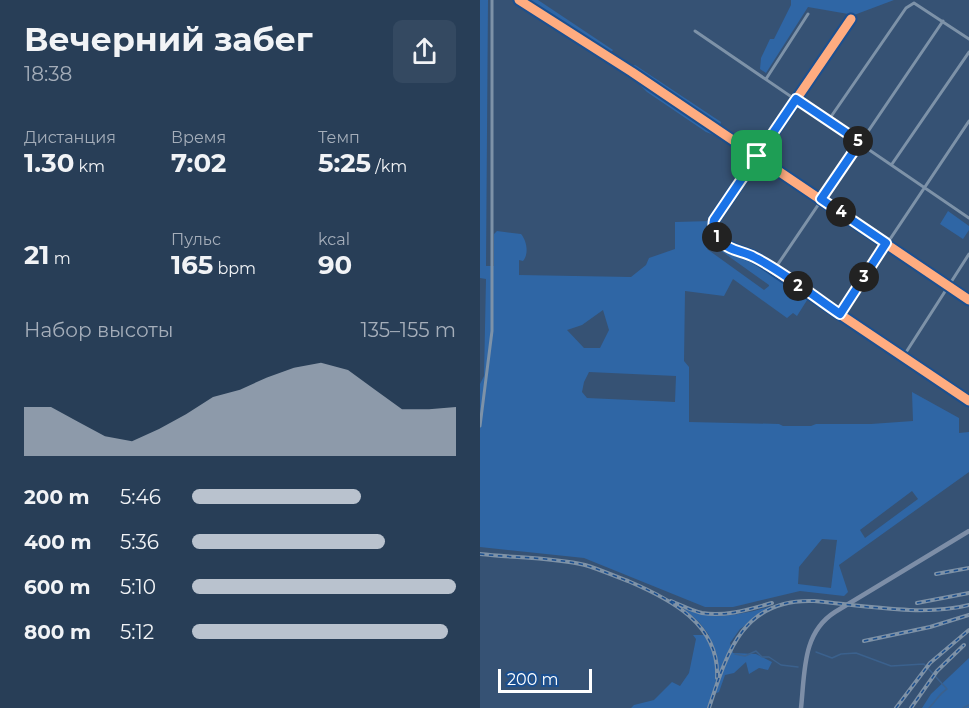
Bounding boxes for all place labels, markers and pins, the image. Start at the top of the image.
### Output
pin: 5 [843,126,873,156]
pin [731,130,782,181]
pin: 4 [826,197,856,227]
pin: 1 [702,222,732,252]
pin: 3 [849,262,879,292]
pin: 2 [783,271,813,301]

